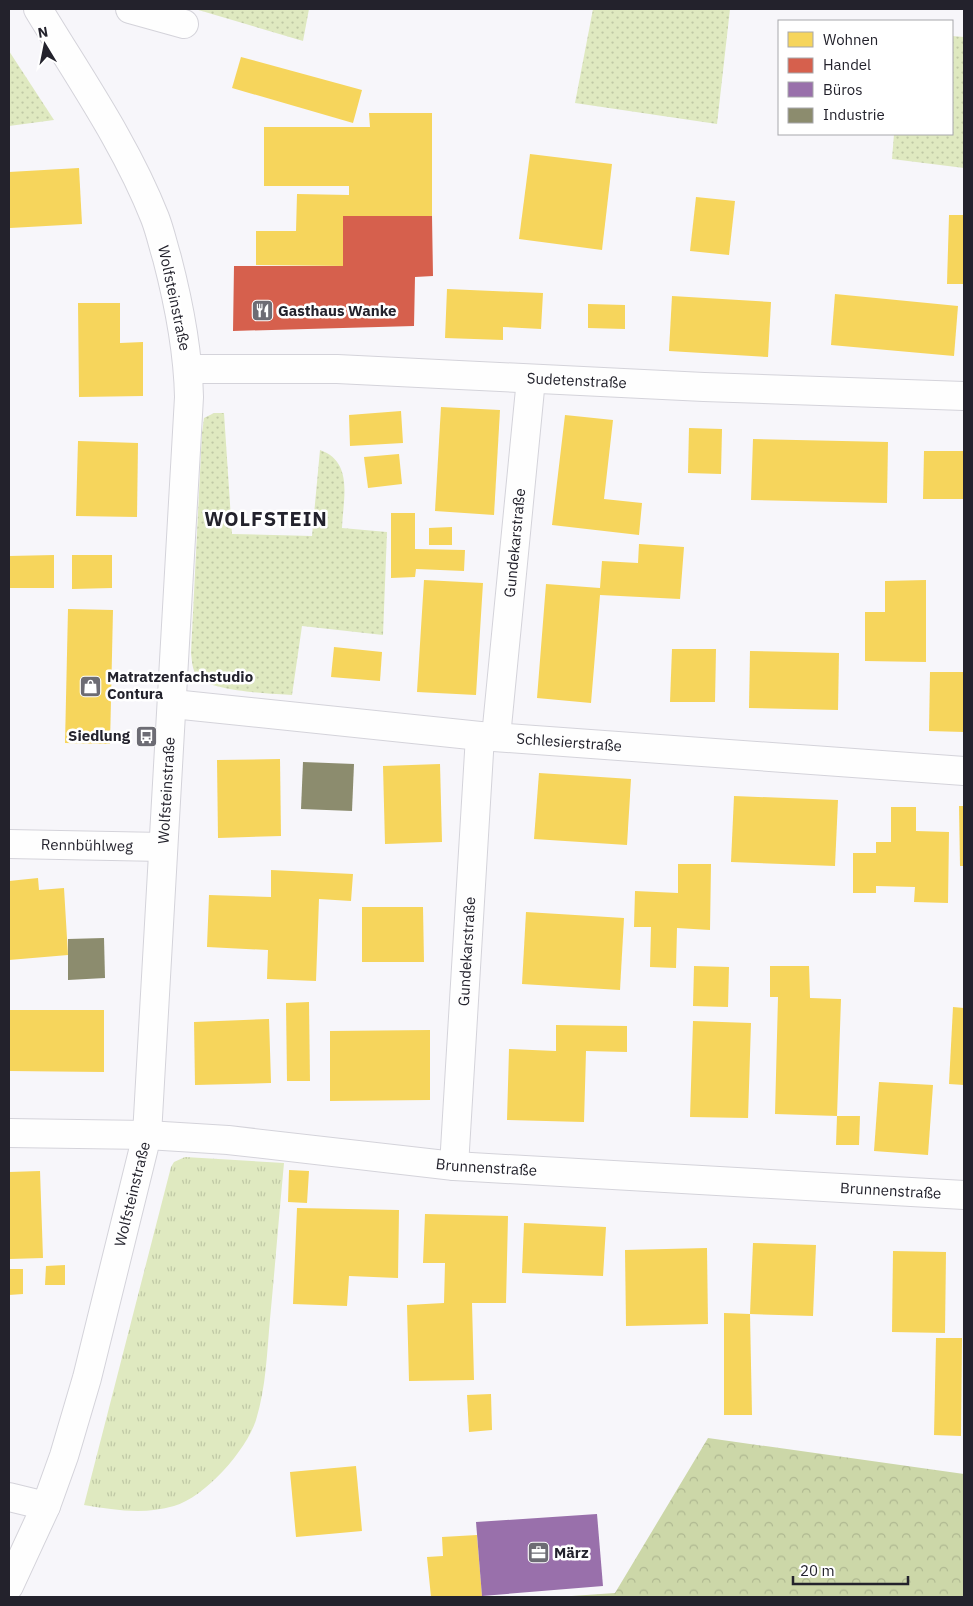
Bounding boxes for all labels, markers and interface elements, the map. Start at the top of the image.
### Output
north arrow [20,20,70,70]
legend [778,20,953,135]
text: N [36,22,49,42]
text: Wohnen [823,30,878,49]
text: Handel [823,55,871,74]
text: Büros [823,80,862,99]
text: Industrie [823,105,885,124]
street label: Wolfsteinstraße [154,244,195,352]
restaurant icon: Gasthaus Wanke [250,299,274,323]
place label: Gasthaus Wanke [278,301,396,320]
street label: Sudetenstraße [526,368,627,392]
street label: Gundekarstraße [500,487,529,598]
district label: WOLFSTEIN [204,505,328,532]
place label: Matratzenfachstudio Contura [107,667,253,703]
shop icon: Matratzenfachstudio Contura [79,674,103,698]
bus stop icon: Siedlung [134,724,158,748]
place label: Siedlung [68,726,131,745]
street label: Schlesierstraße [516,729,623,755]
street label: Wolfsteinstraße [154,736,179,845]
street label: Rennbühlweg [41,835,133,855]
street label: Gundekarstraße [454,896,479,1007]
street label: Wolfsteinstraße [110,1140,154,1248]
street label: Brunnenstraße [435,1154,538,1180]
street label: Brunnenstraße [839,1178,942,1203]
office icon: März [526,1541,550,1565]
place label: März [554,1543,589,1562]
scale bar [793,1554,908,1586]
text: 20 m [800,1561,835,1580]

